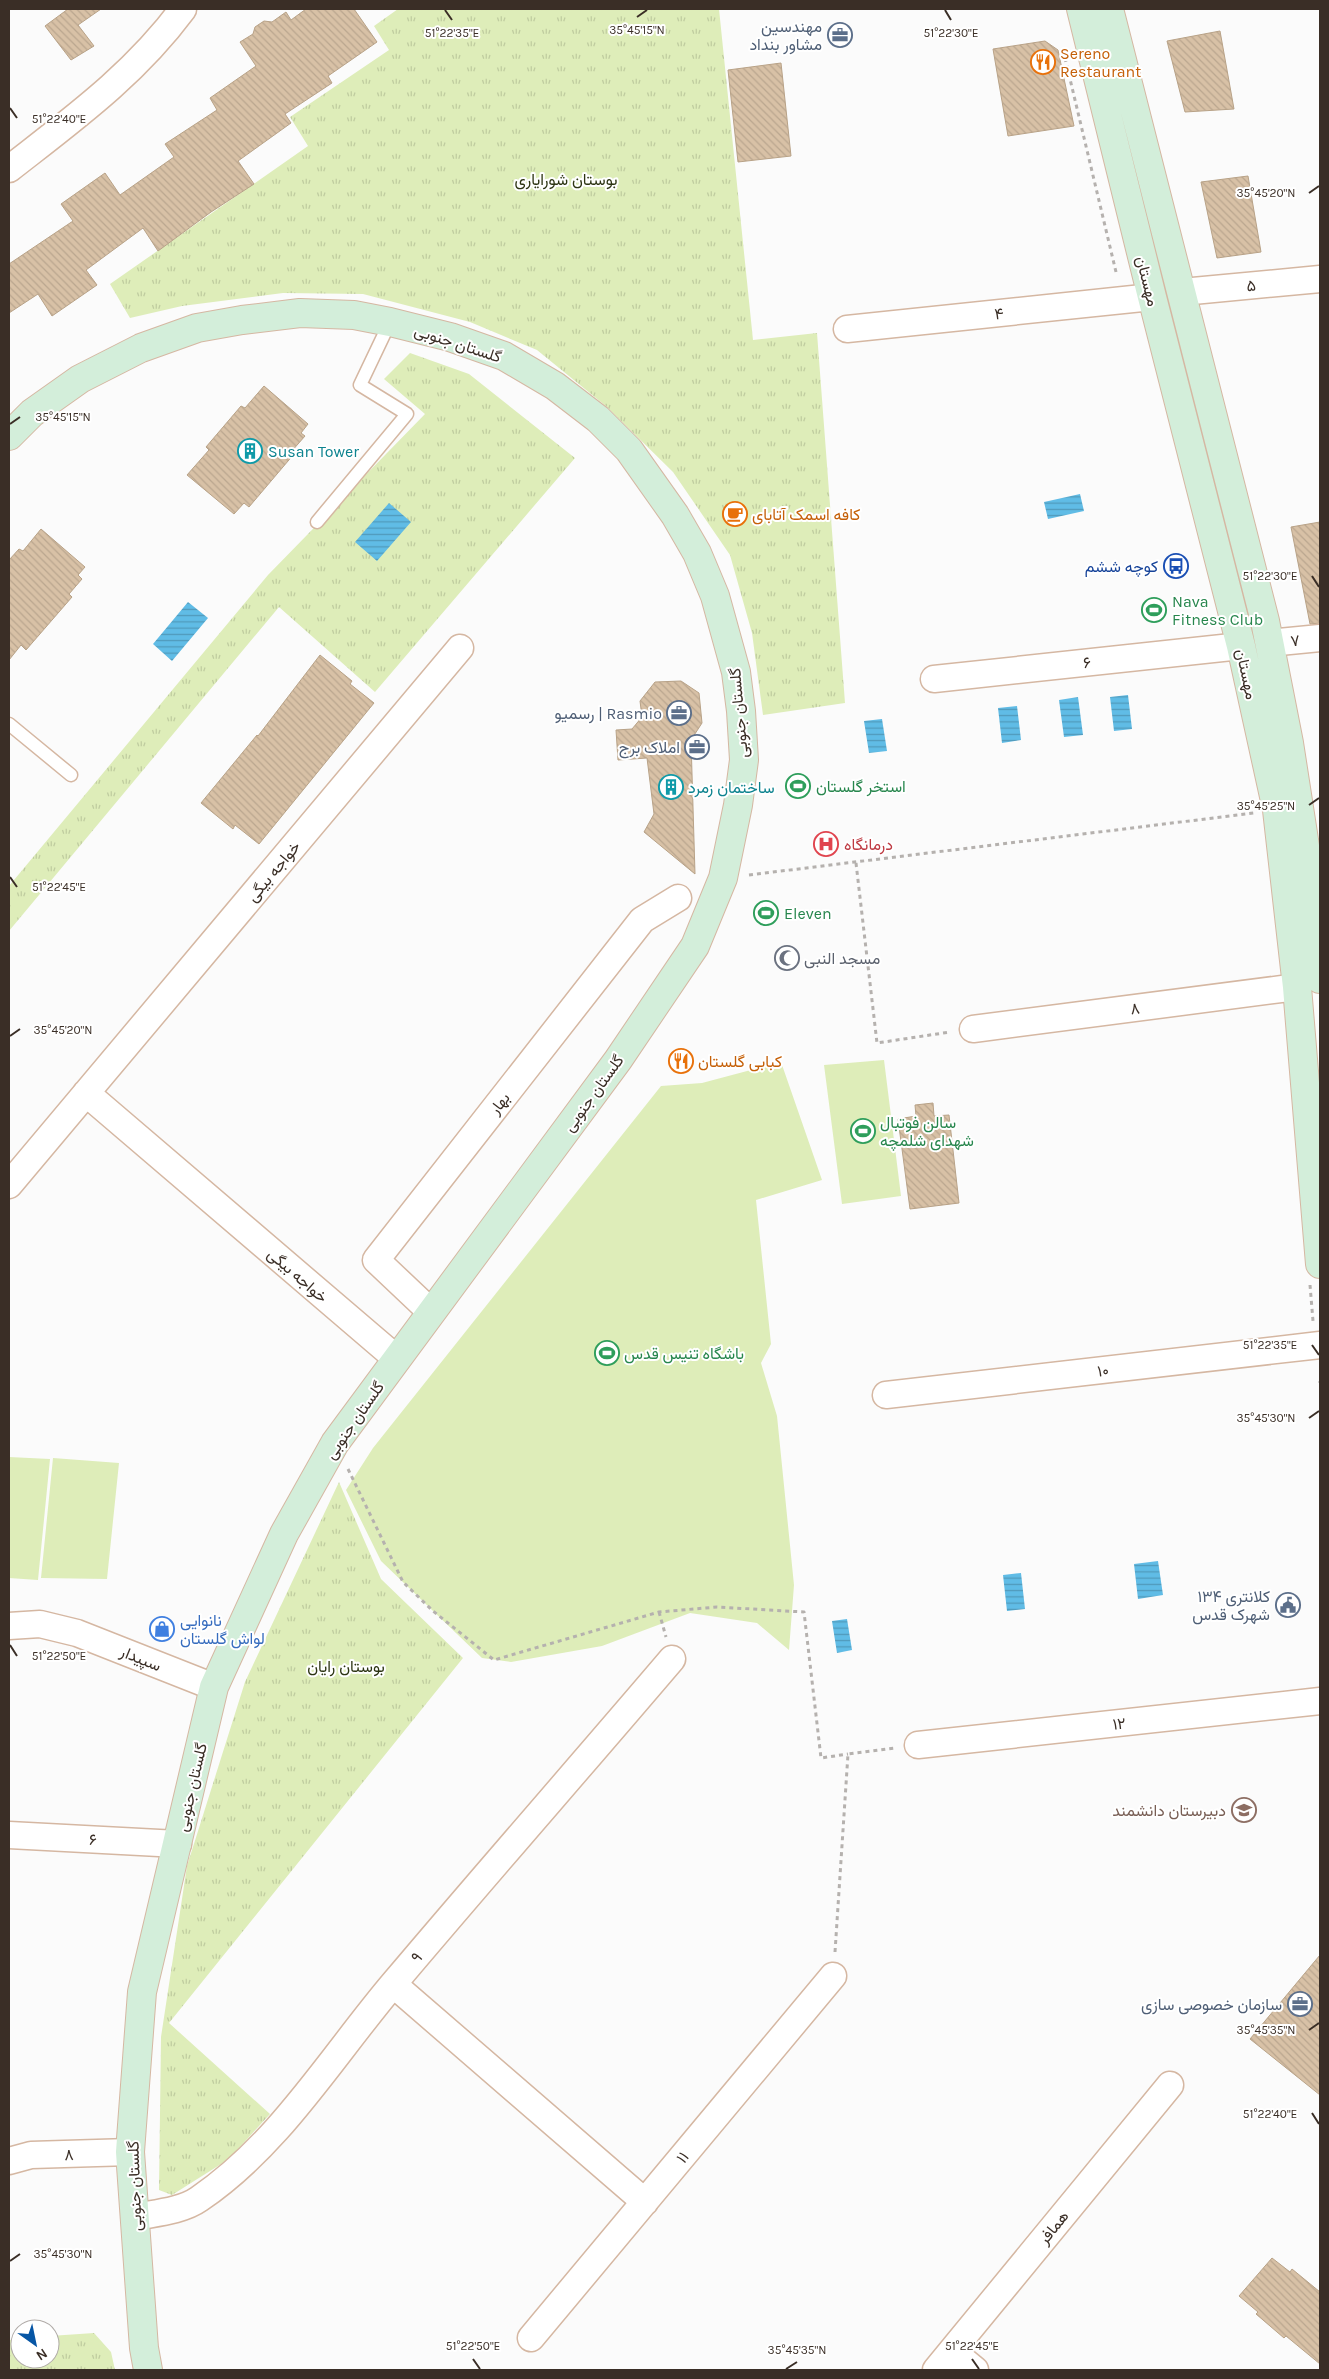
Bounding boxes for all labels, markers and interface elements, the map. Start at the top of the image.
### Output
place label: مهندسین مشاور بنداد [749,17,822,55]
office icon: مهندسین مشاور بنداد [827,22,853,48]
text: 35°45'15"N [609,23,665,37]
text: 51°22'35"E [425,26,479,40]
text: 51°22'30"E [924,26,978,40]
place label: Sereno Restaurant [1060,44,1141,81]
restaurant icon: Sereno Restaurant [1030,49,1056,75]
text: 51°22'40"E [32,112,86,126]
park label: بوستان شورایاری [514,170,618,190]
text: 35°45'20"N [1237,186,1296,200]
street label: مهستان [1131,254,1163,308]
street label: ۵ [1245,276,1257,295]
street label: ۴ [994,304,1005,323]
street label: گلستان جنوبی [412,320,504,367]
text: 35°45'15"N [35,410,91,424]
building icon: Susan Tower [237,438,263,464]
place label: Susan Tower [268,442,359,461]
cafe icon: کافه اسمک آتابای [722,501,748,527]
place label: کافه اسمک آتابای [752,505,860,525]
bus stop icon: کوچه ششم [1163,553,1189,579]
place label: کوچه ششم [1085,557,1158,578]
text: 51°22'30"E [1243,569,1297,583]
place label: Nava Fitness Club [1172,592,1263,629]
sports icon: Nava Fitness Club [1141,597,1167,623]
street label: ۷ [1289,631,1301,650]
street label: مهستان [1231,647,1261,701]
street label: ۶ [1082,653,1092,672]
street label: گلستان جنوبی [725,667,753,759]
office icon: رسمیو | Rasmio [666,700,692,726]
place label: رسمیو | Rasmio [555,704,662,724]
office icon: املاک برج [684,734,710,760]
place label: املاک برج [619,738,680,759]
sports icon: استخر گلستان [785,773,811,799]
building icon: ساختمان زمرد [658,774,684,800]
place label: استخر گلستان [816,777,906,797]
place label: ساختمان زمرد [688,778,775,798]
text: 35°45'25"N [1237,799,1295,813]
hospital icon: درمانگاه [813,831,839,857]
place label: درمانگاه [844,835,893,855]
street label: خواجه بیگی [242,837,305,906]
text: 51°22'45"E [32,880,86,894]
sports icon: Eleven [753,900,779,926]
place label: Eleven [784,904,832,923]
mosque icon: مسجد النبی [774,945,800,971]
place label: مسجد النبی [804,949,880,969]
street label: ۸ [1129,998,1141,1018]
text: 35°45'20"N [34,1023,93,1037]
restaurant icon: کبابی گلستان [668,1048,694,1074]
street label: گلستان جنوبی [559,1051,628,1136]
place label: کبابی گلستان [698,1052,782,1072]
street label: بهار [484,1089,515,1119]
place label: سالن فوتبال شهدای شلمچه [880,1113,974,1152]
sports icon: سالن فوتبال شهدای شلمچه [850,1118,876,1144]
street label: خواجه بیگی [263,1244,332,1308]
text: 51°22'35"E [1243,1338,1297,1352]
sports icon: باشگاه تنیس قدس [594,1340,620,1366]
place label: باشگاه تنیس قدس [624,1344,744,1364]
street label: ۱۰ [1096,1360,1110,1381]
street label: گلستان جنوبی [321,1378,389,1463]
text: 35°45'30"N [1236,1411,1296,1425]
place label: کلانتری ۱۳۴ شهرک قدس [1192,1587,1270,1625]
public building icon: کلانتری ۱۳۴ شهرک قدس [1275,1592,1301,1618]
place label: نانوایی لواش گلستان [180,1611,265,1649]
shop icon: نانوایی لواش گلستان [149,1616,175,1642]
street label: سپیدار [116,1641,164,1677]
text: 51°22'50"E [32,1649,86,1663]
park label: بوستان رایان [307,1657,385,1677]
street label: ۱۲ [1112,1713,1127,1734]
street label: گلستان جنوبی [172,1741,212,1834]
school or university icon: دبیرستان دانشمند [1231,1797,1257,1823]
place label: دبیرستان دانشمند [1112,1801,1226,1821]
street label: ۶ [89,1830,98,1849]
street label: ۹ [407,1948,426,1966]
office icon: سازمان خصوصی سازی [1287,1991,1313,2017]
place label: سازمان خصوصی سازی [1141,1995,1282,2015]
text: 35°45'35"N [1237,2023,1295,2037]
text: 51°22'40"E [1243,2107,1297,2121]
street label: گلستان جنوبی [123,2140,147,2232]
street label: ۸ [64,2145,74,2164]
street label: ۱۱ [672,2148,693,2167]
street label: همافر [1033,2207,1073,2249]
text: 35°45'30"N [33,2247,93,2261]
north arrow [10,2319,60,2369]
text: 51°22'50"E [446,2339,500,2353]
text: 51°22'45"E [945,2339,999,2353]
text: 35°45'35"N [768,2343,826,2357]
text: N [33,2345,51,2364]

